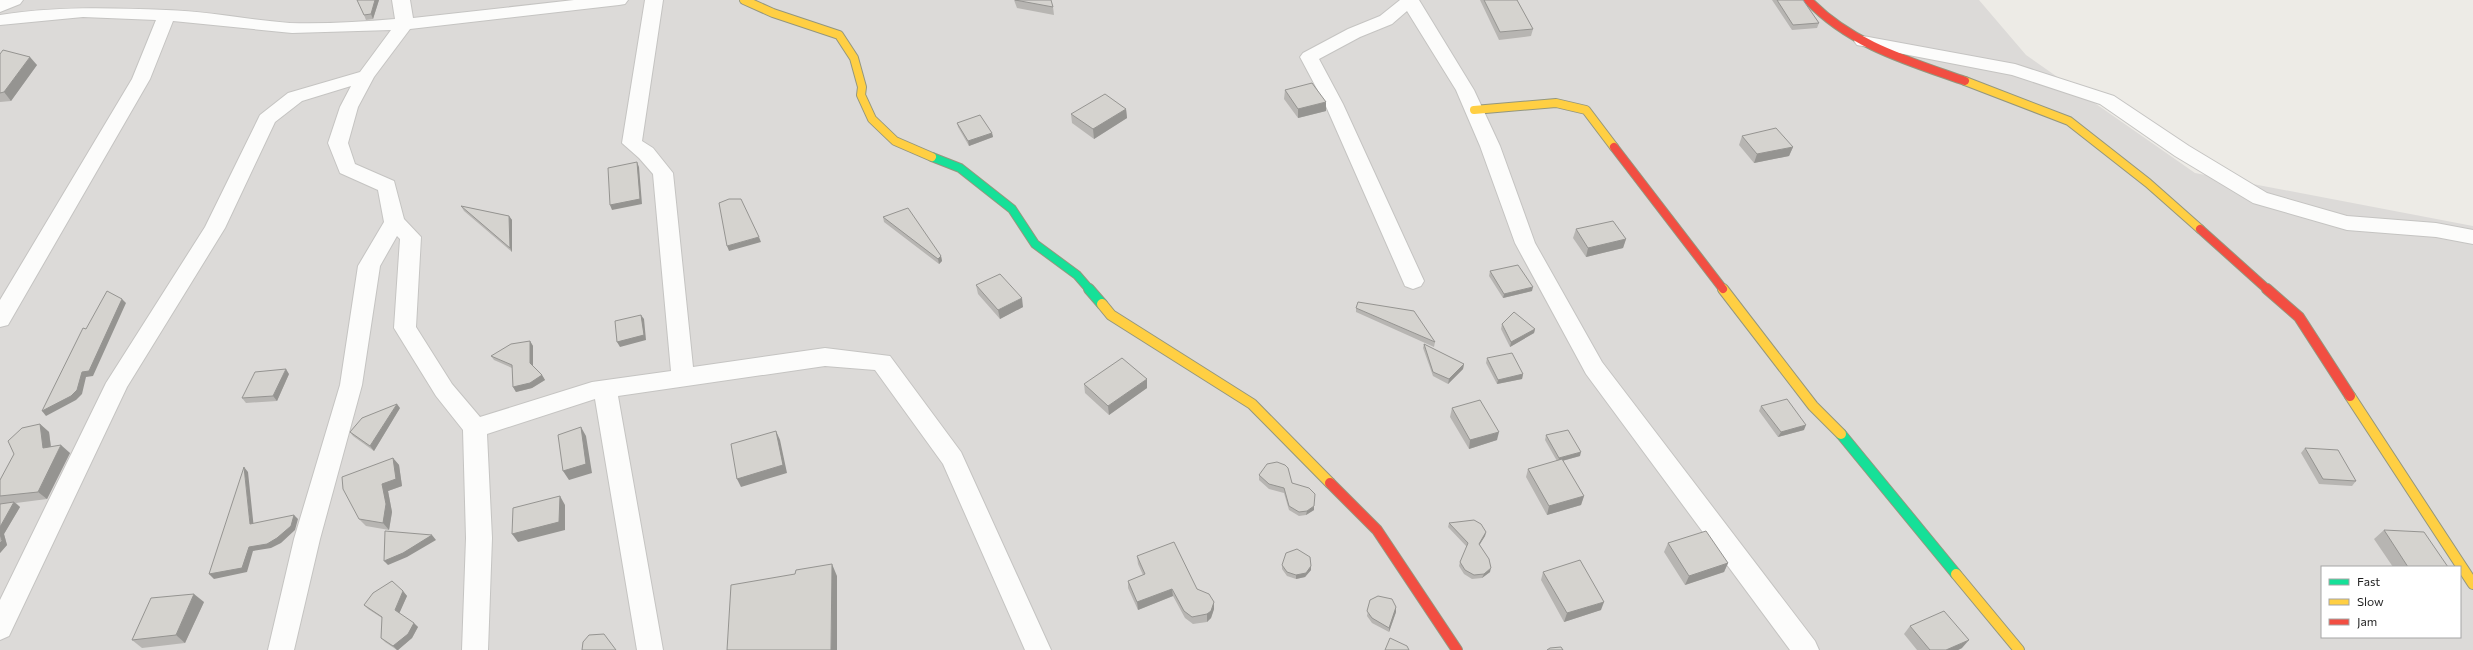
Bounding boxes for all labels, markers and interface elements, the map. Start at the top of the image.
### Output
legend [2321,566,2461,638]
text: Fast [2357,574,2380,588]
text: Slow [2357,594,2384,608]
text: Jam [2357,614,2377,629]

